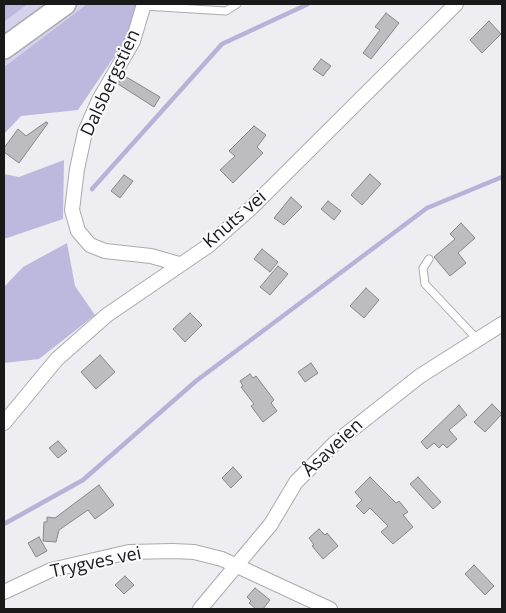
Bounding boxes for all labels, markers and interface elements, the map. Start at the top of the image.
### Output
street label: Dalsbergstien [77,26,145,140]
street label: Knuts vei [199,187,271,253]
street label: Åsaveien [298,415,368,481]
street label: Trygves vei [49,543,143,583]

